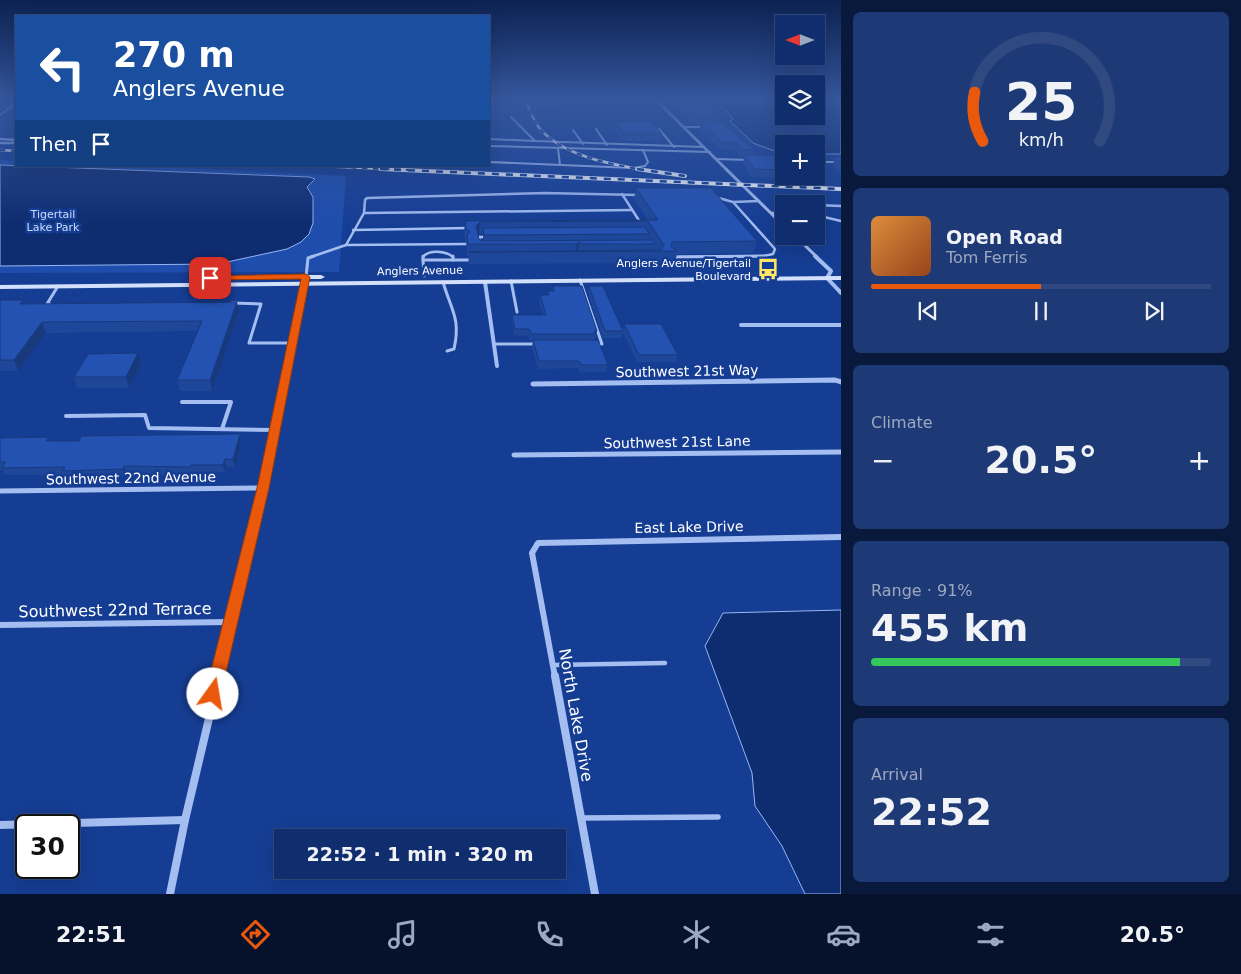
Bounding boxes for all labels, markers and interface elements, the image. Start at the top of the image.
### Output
north arrow [775,15,825,65]
map controls [775,15,825,245]
icon: left [30,35,95,100]
text: 270 m [113,35,235,75]
text: 25 [1005,72,1077,132]
button: layers [775,75,825,125]
text: Anglers Avenue [113,76,285,101]
text: km/h [1018,129,1064,150]
icon: arrive [87,130,115,158]
text: Then [30,133,77,155]
button: + [775,135,825,185]
button: − [775,195,825,245]
park label: Tigertail Lake Park [27,208,80,234]
text: Open Road [946,226,1063,248]
text: Tom Ferris [946,248,1027,267]
bus stop icon: Anglers Avenue/Tigertail Boulevard [755,256,781,282]
pin [189,257,231,299]
place label: Anglers Avenue/Tigertail Boulevard [616,257,751,283]
icon: arrive [196,264,224,292]
street label: Anglers Avenue [377,264,463,278]
icon: previous [914,297,942,325]
icon: pause [1027,297,1055,325]
icon: next [1140,297,1168,325]
street label: Southwest 21st Way [615,362,759,380]
text: Climate [871,413,933,432]
street label: Southwest 21st Lane [603,433,751,451]
text: 20.5° [985,438,1097,482]
text: − [871,444,894,477]
text: + [1188,444,1211,477]
street label: Southwest 22nd Avenue [46,469,216,487]
street label: East Lake Drive [634,518,744,536]
text: Range · 91% [871,581,973,600]
street label: Southwest 22nd Terrace [18,599,212,621]
text: 455 km [871,606,1028,650]
street label: North Lake Drive [555,647,597,783]
position arrow [186,667,238,719]
text: Arrival [871,765,923,784]
text: 22:52 [871,790,992,834]
speed limit sign: 30 [15,814,80,879]
text: 22:52 · 1 min · 320 m [306,843,534,865]
icon: directions [238,917,273,952]
icon: music [385,917,420,952]
icon: phone [532,917,567,952]
icon: climate [679,917,714,952]
icon: car [826,917,861,952]
icon: filters [973,917,1008,952]
text: 22:51 [56,922,126,947]
text: 20.5° [1120,922,1185,947]

